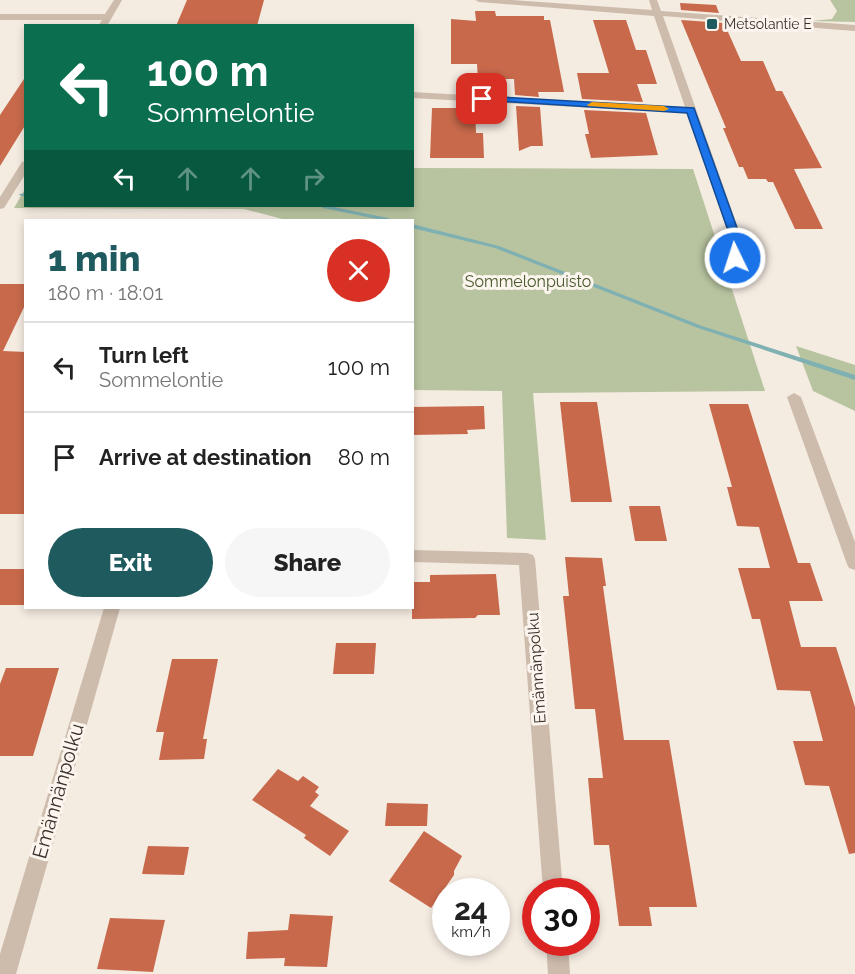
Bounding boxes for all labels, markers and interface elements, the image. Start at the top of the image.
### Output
place label: Metsolantie E [724,16,812,32]
marker: Metsolantie E [705,17,719,31]
text: 100 m [147,47,269,96]
icon: left [48,48,126,126]
pin [456,73,507,124]
icon: arrive [465,82,498,115]
text: Sommelontie [147,97,315,128]
icon: left [108,162,141,195]
icon: ahead [171,162,204,195]
icon: ahead [234,162,267,195]
icon: right [297,162,330,195]
position arrow [703,226,767,290]
text: 1 min [48,237,140,279]
button: close [327,239,390,302]
park label: Sommelonpuisto [465,272,591,291]
text: 180 m · 18:01 [48,281,163,305]
text: Turn left [99,342,189,368]
icon: left [48,351,81,384]
text: 100 m [328,354,390,380]
text: Sommelontie [99,368,223,392]
icon: arrive [48,441,81,474]
text: Arrive at destination [99,444,312,470]
text: 80 m [338,444,390,470]
button: Exit [48,528,213,597]
button: Share [225,528,390,597]
street label: Emännänpolku [523,612,550,724]
street label: Emännänpolku [27,721,89,861]
speed limit sign: 30 [522,878,600,956]
text: 24 [454,892,488,927]
text: km/h [451,923,491,941]

